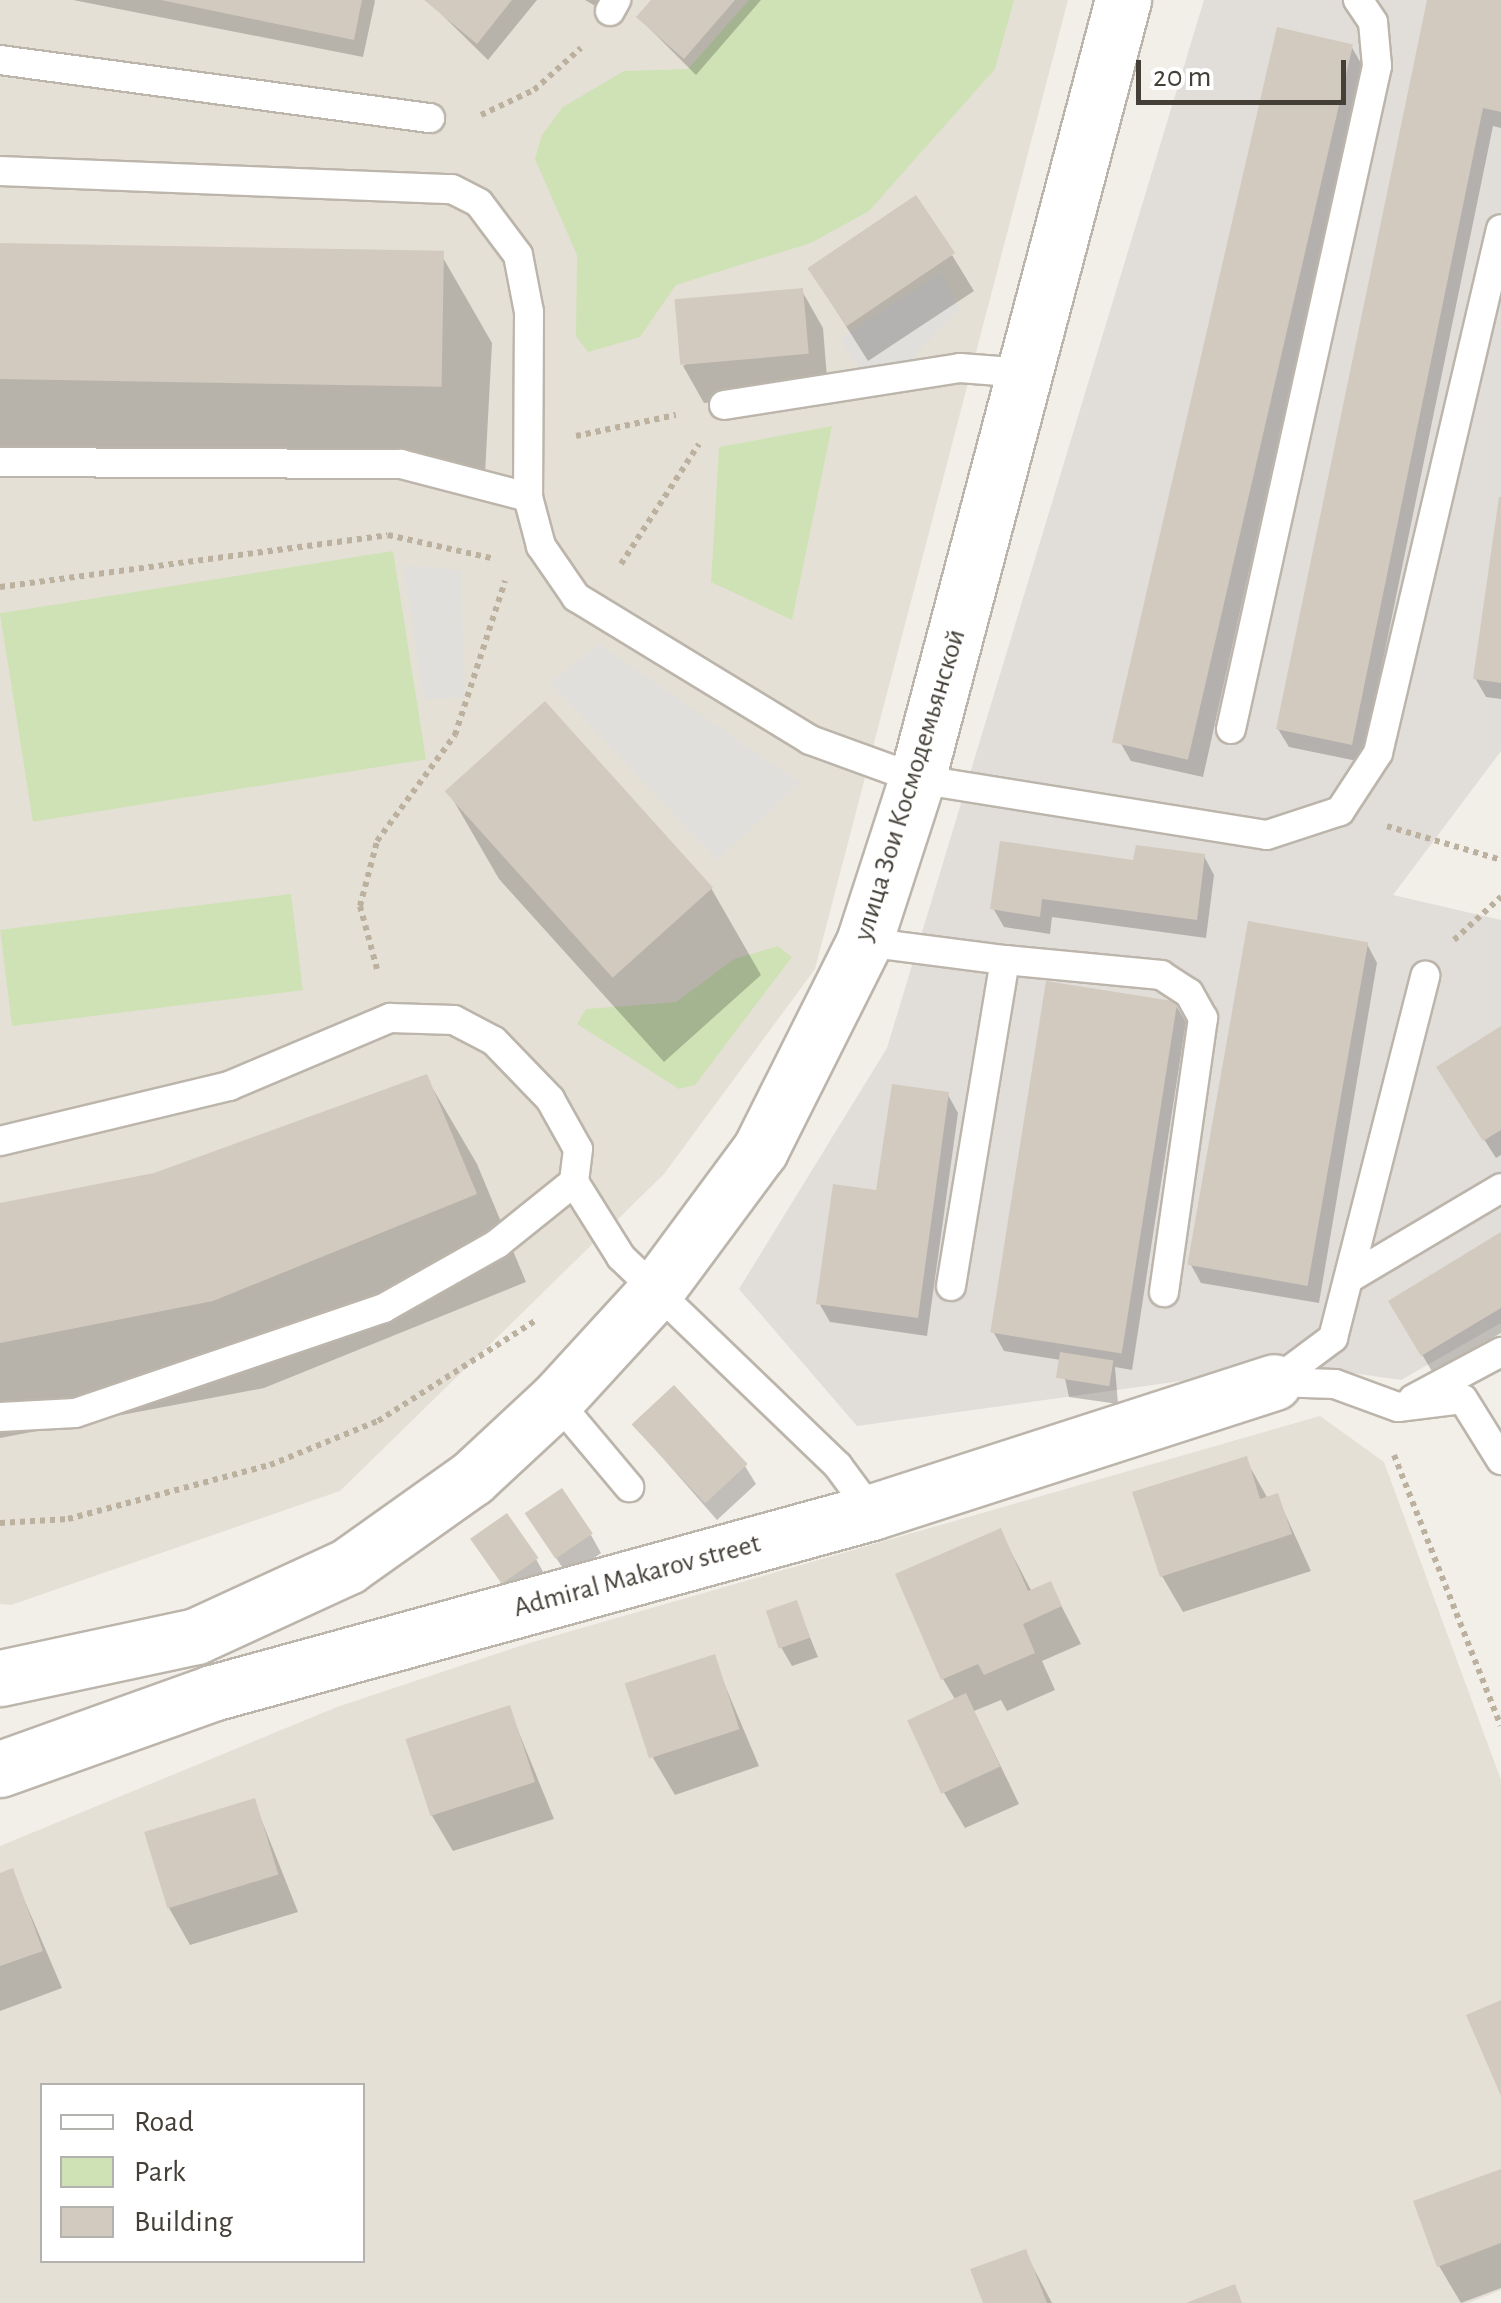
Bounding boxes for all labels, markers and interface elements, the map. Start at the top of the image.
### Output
scale bar [1141,40,1351,102]
text: 20 m [1153,62,1211,92]
street label: улица Зои Космодемьянской [847,625,973,945]
street label: Admiral Makarov street [510,1527,764,1625]
legend [40,2083,365,2263]
text: Road [134,2107,194,2137]
text: Park [134,2157,186,2187]
text: Building [134,2207,233,2237]

